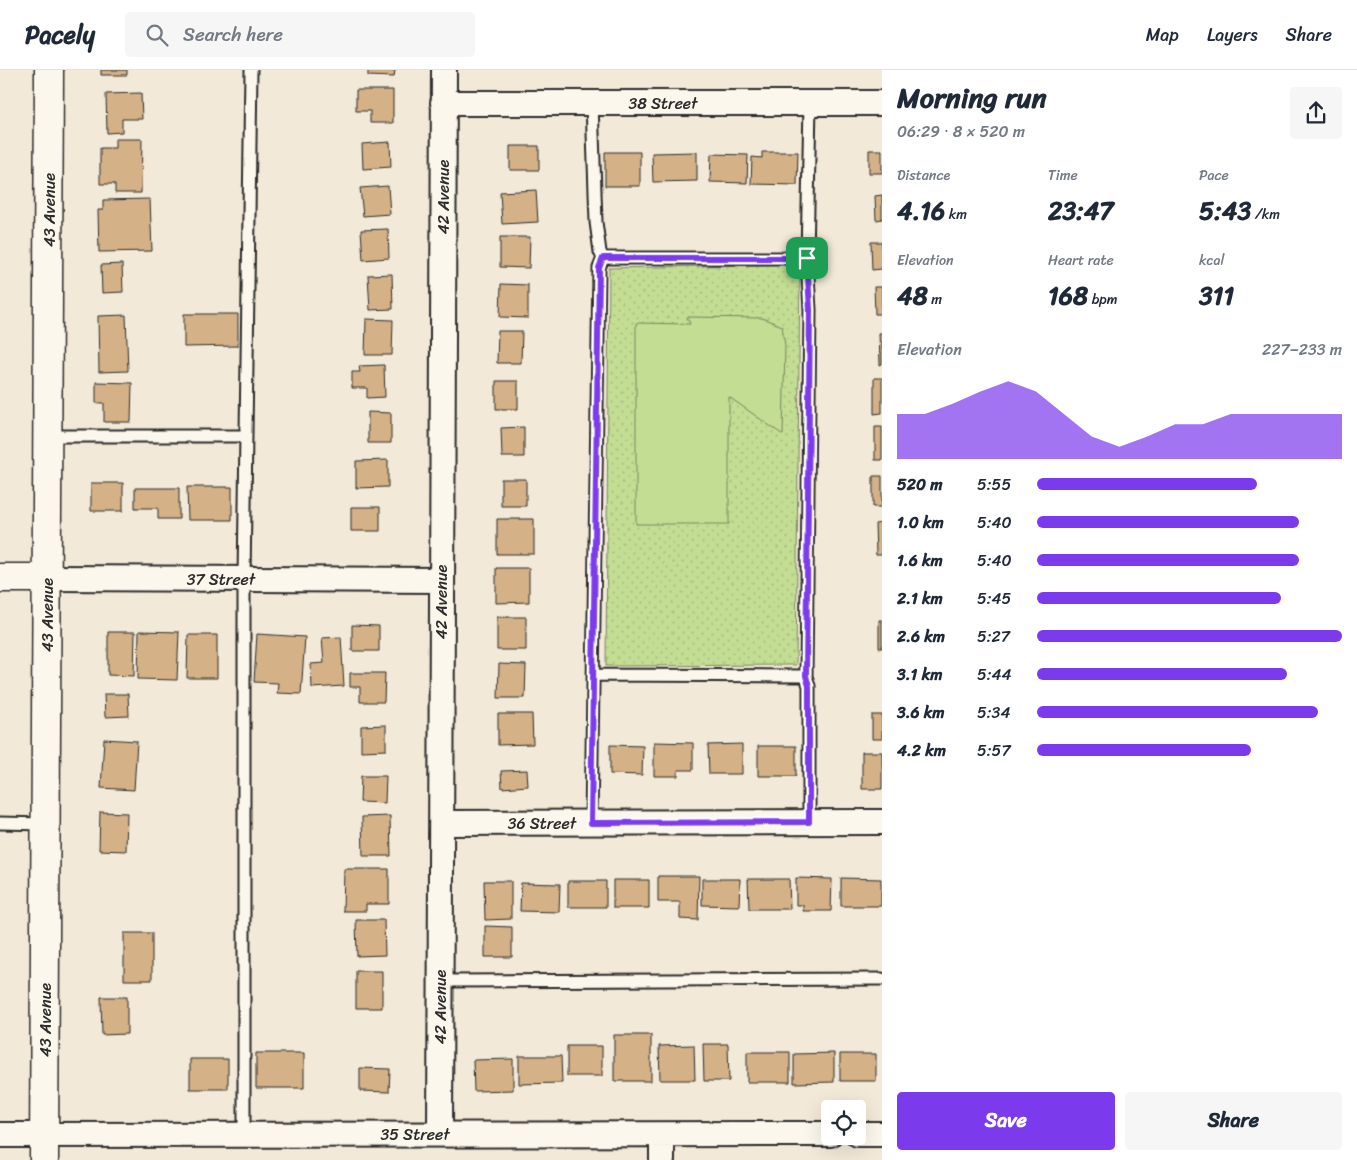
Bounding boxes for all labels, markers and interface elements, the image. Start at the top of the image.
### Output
search box [125,12,475,57]
text: Pacely [25,14,95,56]
text: Search here [183,18,283,51]
text: Map [1146,19,1179,51]
text: Layers [1207,19,1258,51]
text: Share [1286,19,1332,51]
icon: search [143,21,171,49]
text: Morning run [897,73,1047,122]
button: share [1290,87,1342,139]
street label: 38 Street [628,89,698,118]
text: 06:29 · 8 × 520 m [897,117,1025,146]
street label: 42 Avenue [429,159,458,234]
text: Distance [897,163,950,188]
text: Time [1048,163,1078,188]
text: Pace [1199,163,1229,188]
street label: 43 Avenue [35,173,64,247]
text: 4.16 [897,188,945,233]
text: 23:47 [1048,188,1114,233]
text: 5:43 [1199,188,1251,233]
text: km [945,202,967,227]
text: /km [1251,202,1280,227]
pin [786,237,828,279]
icon: arrive [793,244,821,272]
text: Elevation [897,248,954,273]
text: Heart rate [1048,248,1114,273]
text: kcal [1199,248,1224,273]
text: 48 [897,273,928,318]
text: 168 [1048,273,1088,318]
text: 311 [1199,273,1234,318]
text: m [928,287,942,312]
text: bpm [1088,287,1118,312]
text: Elevation [897,335,962,364]
text: 227–233 m [1262,335,1342,364]
text: 520 m [897,470,943,499]
text: 5:55 [977,470,1011,499]
text: 1.0 km [897,508,944,537]
text: 5:40 [977,508,1012,537]
text: 1.6 km [897,546,943,575]
text: 5:40 [977,546,1012,575]
street label: 42 Avenue [427,564,456,639]
street label: 37 Street [187,565,256,594]
street label: 43 Avenue [33,578,62,652]
text: 2.1 km [897,584,943,613]
text: 5:45 [977,584,1011,613]
text: 2.6 km [897,622,945,651]
text: 5:27 [977,622,1010,651]
text: 3.1 km [897,660,942,689]
text: 5:44 [977,660,1012,689]
text: 3.6 km [897,698,945,727]
text: 5:34 [977,698,1010,727]
text: 4.2 km [897,736,946,765]
text: 5:57 [977,736,1011,765]
street label: 36 Street [508,809,577,838]
street label: 42 Avenue [426,969,455,1044]
street label: 43 Avenue [31,983,60,1057]
button: Save [897,1092,1115,1150]
button: Share [1125,1092,1342,1150]
map controls [821,1100,866,1145]
button: locate [821,1100,866,1145]
street label: 35 Street [380,1120,450,1149]

